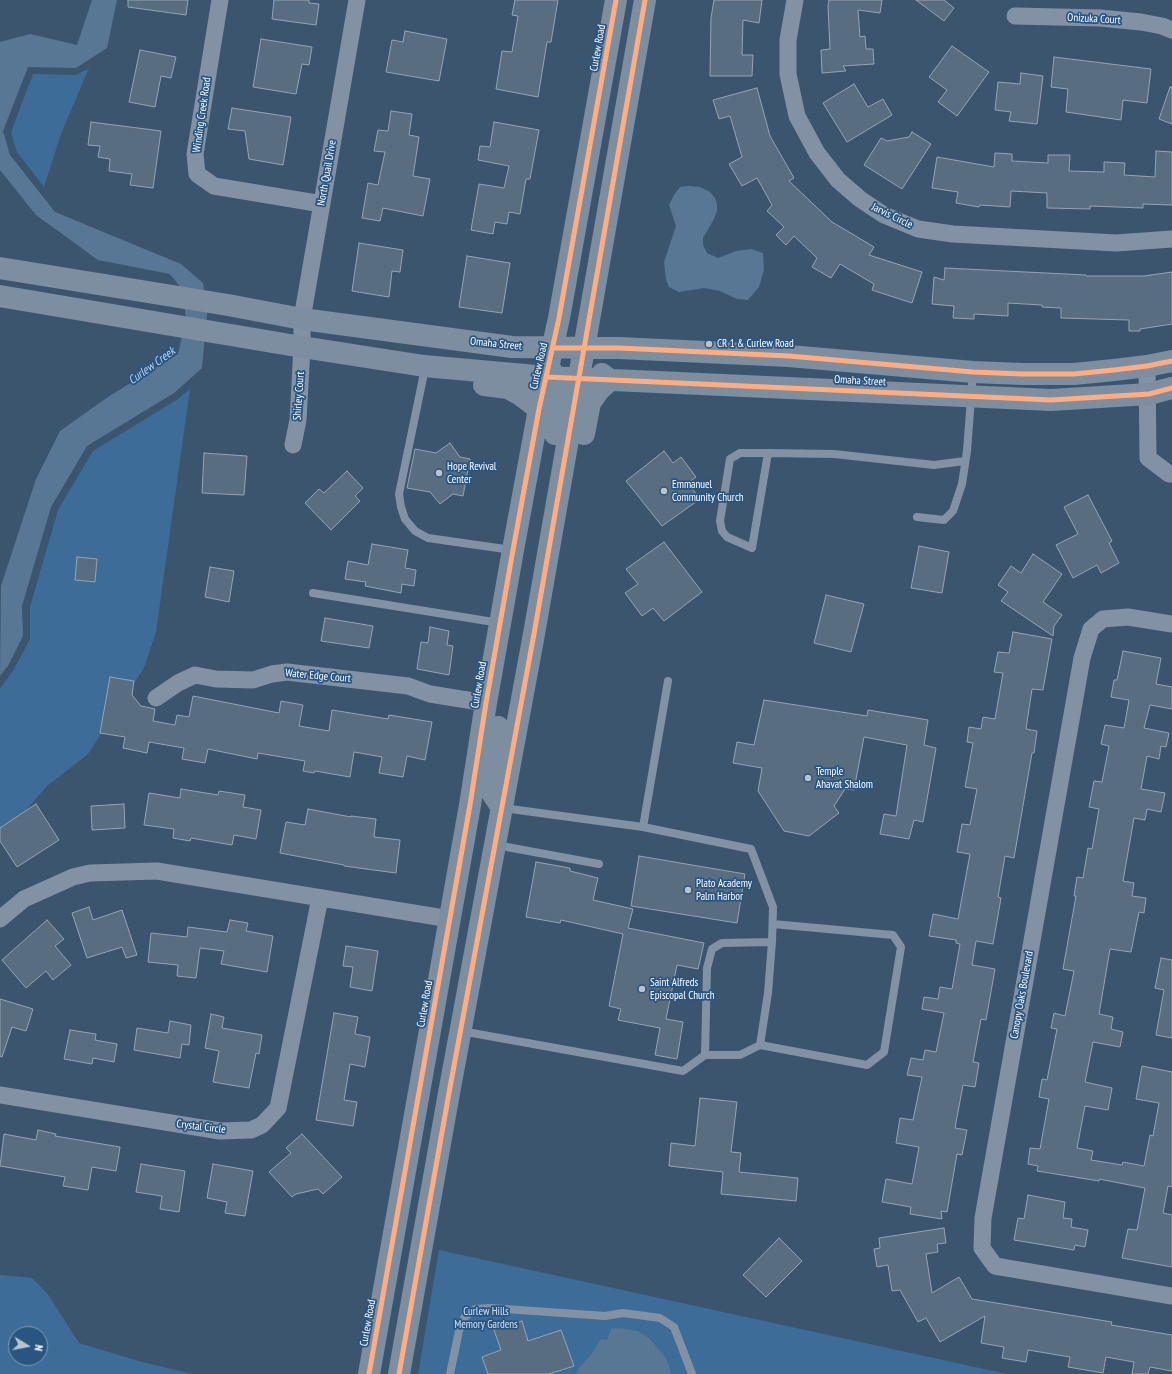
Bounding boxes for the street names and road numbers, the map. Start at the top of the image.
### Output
street label: Onizuka Court [1067,11,1121,27]
street label: Curlew Road [587,24,609,72]
street label: Winding Creek Road [190,76,214,154]
street label: North Quail Drive [315,139,339,207]
street label: Jarvis Circle [869,200,915,232]
street label: Omaha Street [469,335,523,353]
street label: Curlew Road [527,341,551,391]
street label: Shirley Court [291,371,307,421]
street label: Omaha Street [834,373,886,389]
street label: Curlew Road [468,661,490,709]
street label: Water Edge Court [285,667,351,685]
street label: Canopy Oaks Boulevard [1008,950,1036,1040]
street label: Curlew Road [414,980,436,1028]
street label: Crystal Circle [176,1117,226,1137]
street label: Curlew Road [357,1299,379,1347]

